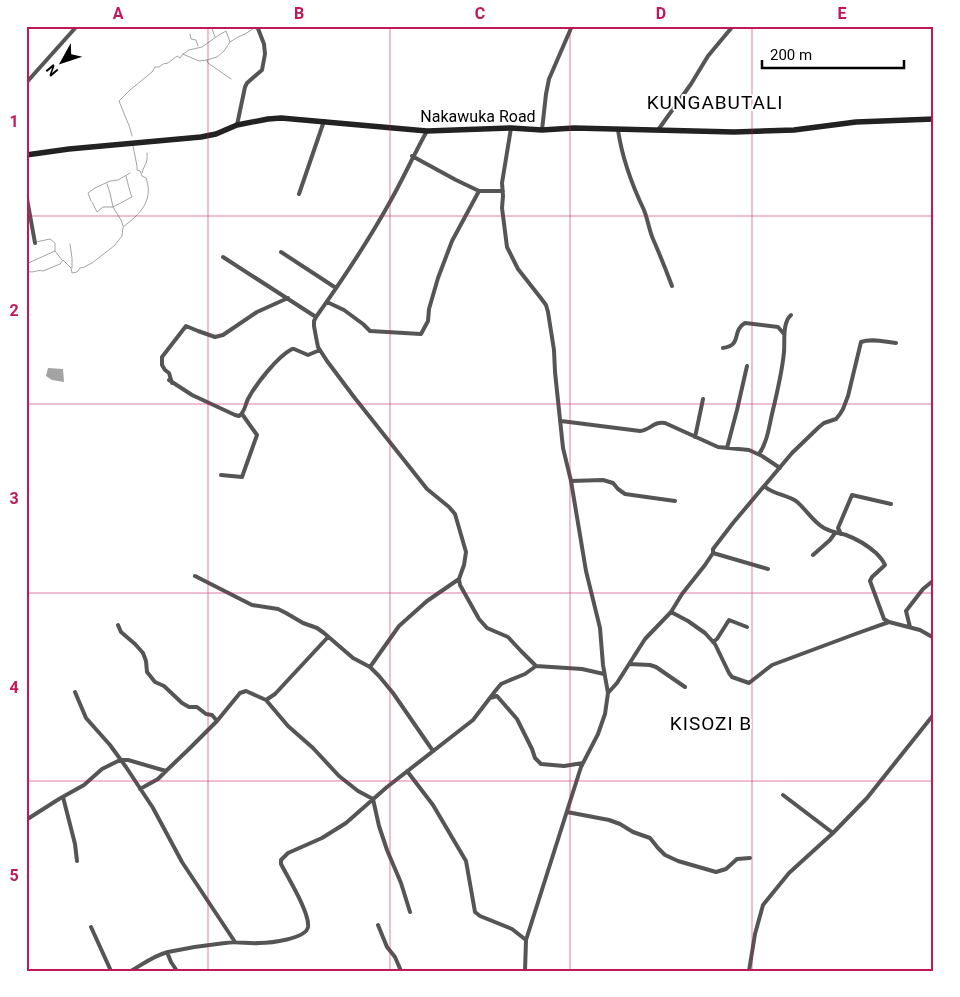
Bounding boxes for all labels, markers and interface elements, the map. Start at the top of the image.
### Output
text: A [113,4,124,23]
text: B [294,4,304,23]
text: C [475,4,485,23]
text: D [656,4,666,23]
text: E [838,4,847,23]
north arrow [38,38,88,88]
scale bar [762,38,905,70]
text: 200 m [770,46,812,64]
text: N [43,61,61,79]
district label: KUNGABUTALI [647,91,783,114]
street label: Nakawuka Road [420,107,536,126]
text: 1 [9,112,19,131]
text: 2 [9,301,19,320]
text: 3 [9,489,19,508]
text: 4 [9,678,19,697]
district label: KISOZI B [670,712,752,735]
text: 5 [9,866,19,885]

